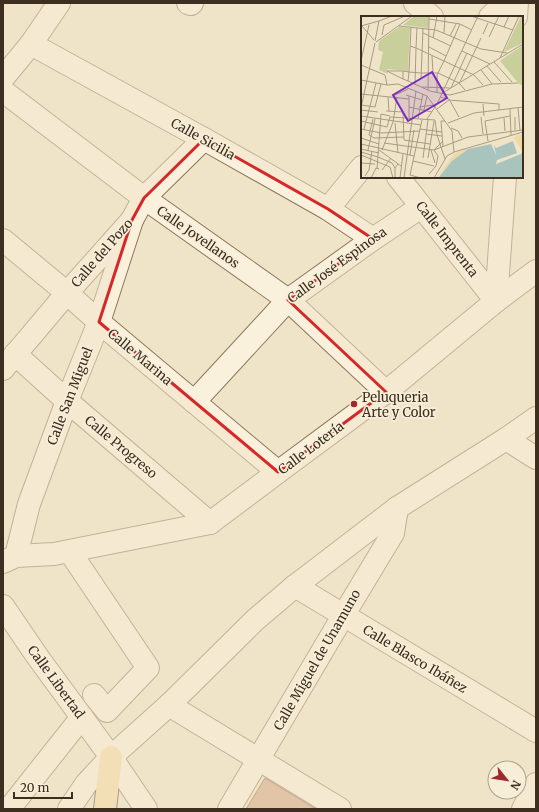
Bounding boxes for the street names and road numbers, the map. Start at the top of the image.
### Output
street label: Calle Sicilia [168,114,238,164]
street label: Calle Imprenta [412,198,482,280]
street label: Calle Jovellanos [153,202,243,272]
street label: Calle del Pozo [68,215,137,291]
street label: Calle José Espinosa [284,223,390,307]
street label: Calle Marina [104,325,176,389]
street label: Calle San Miguel [43,344,97,448]
street label: Calle Progreso [81,412,161,483]
street label: Calle Lotería [275,418,347,478]
street label: Calle Miguel de Unamuno [270,586,365,734]
street label: Calle Blasco Ibáñez [360,621,470,697]
street label: Calle Libertad [24,642,88,722]

